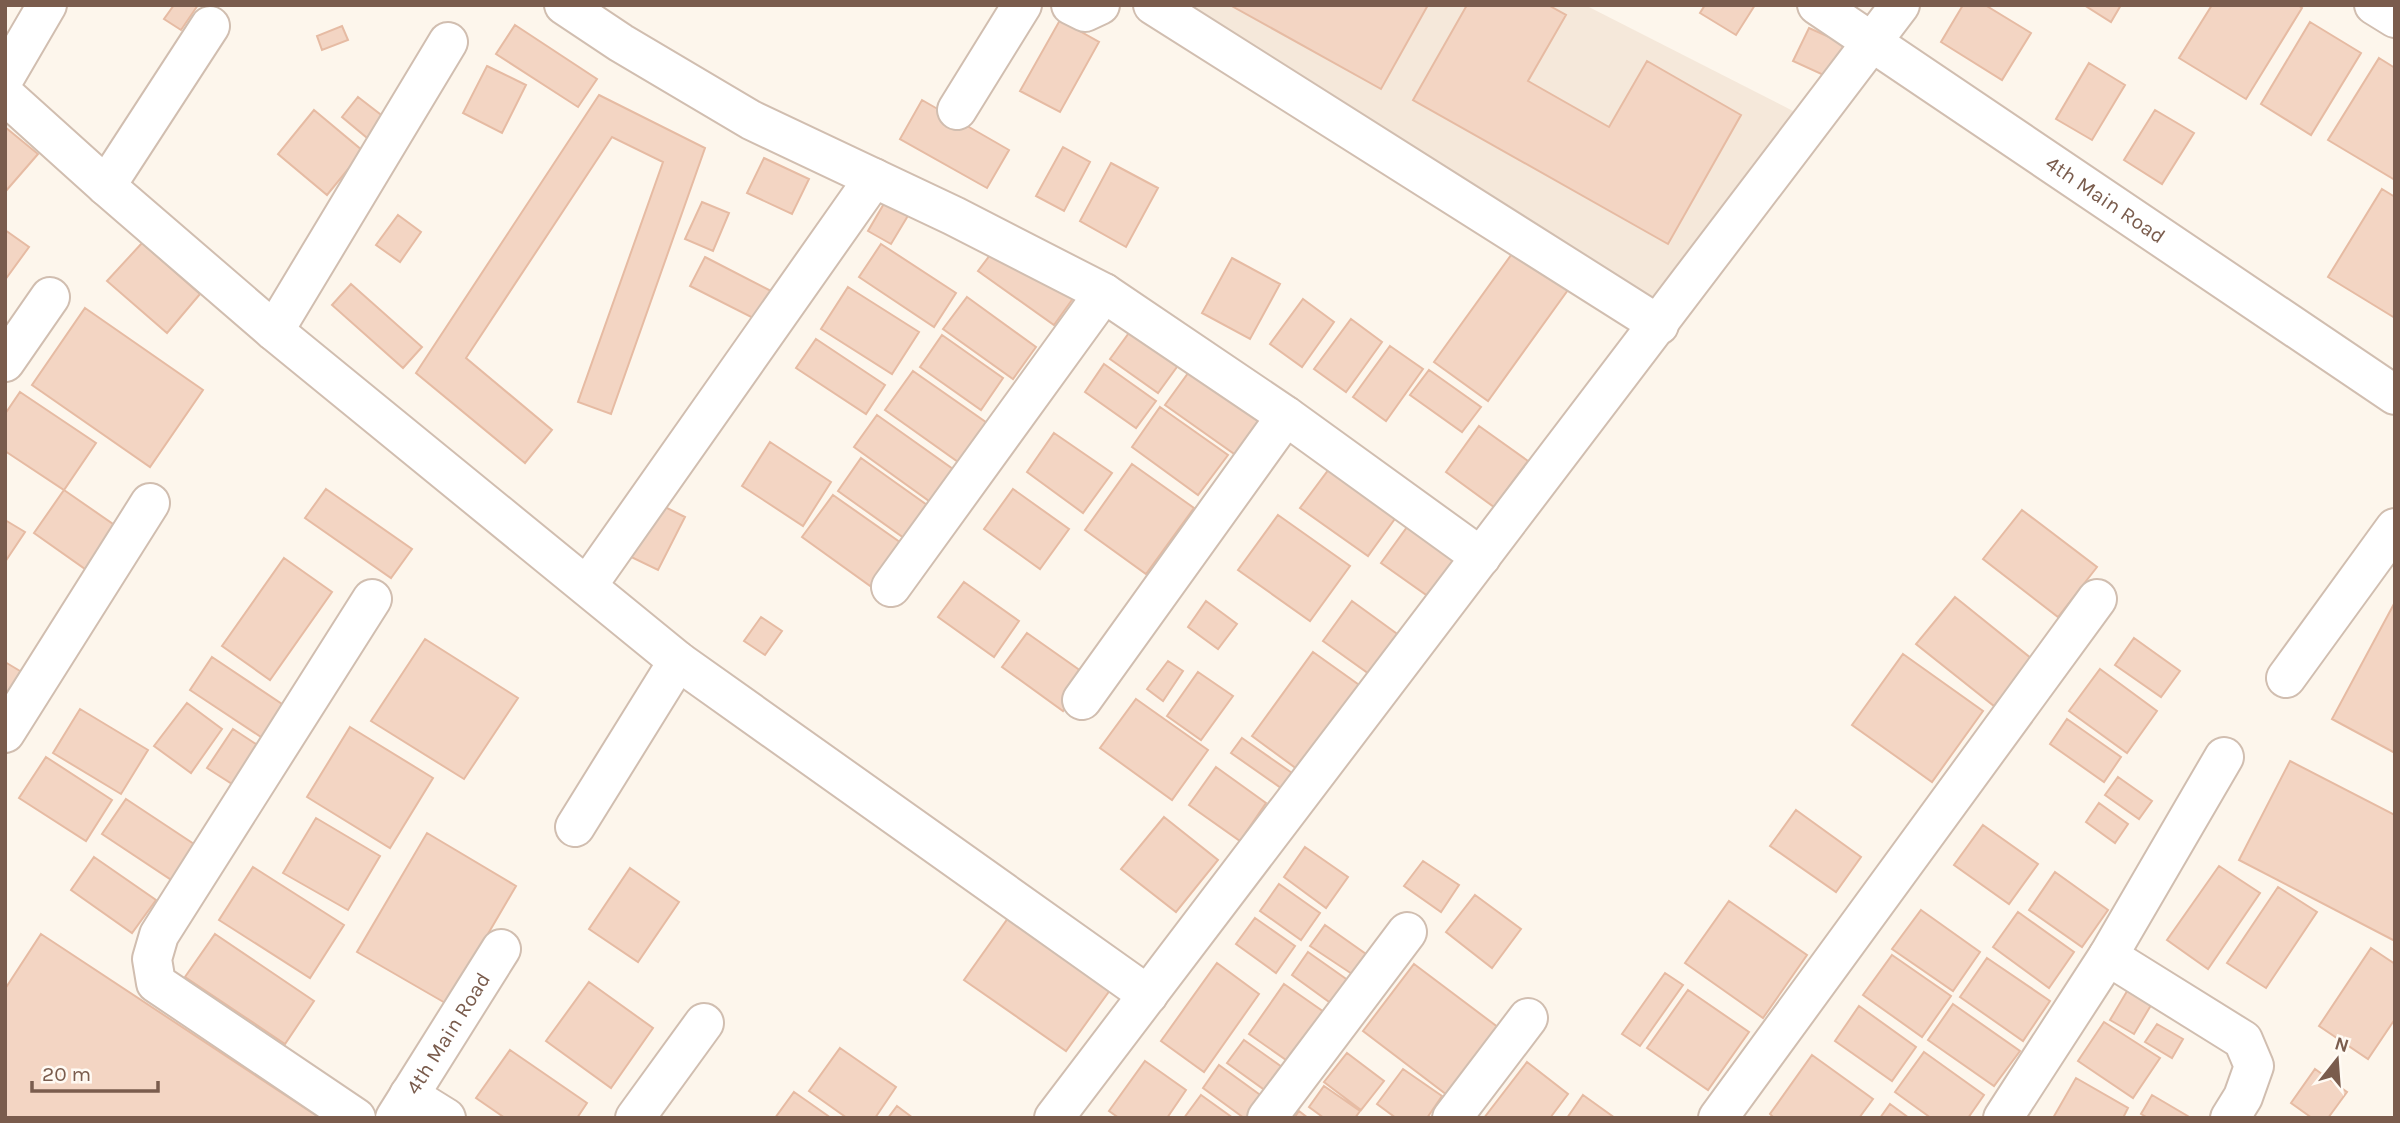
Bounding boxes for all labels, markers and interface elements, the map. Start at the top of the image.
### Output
street label: 4th Main Road [2041,151,2170,248]
street label: 4th Main Road [401,968,495,1099]
north arrow [2302,1025,2372,1095]
text: N [2332,1032,2351,1057]
scale bar [32,1050,158,1094]
text: 20 m [42,1062,91,1086]

